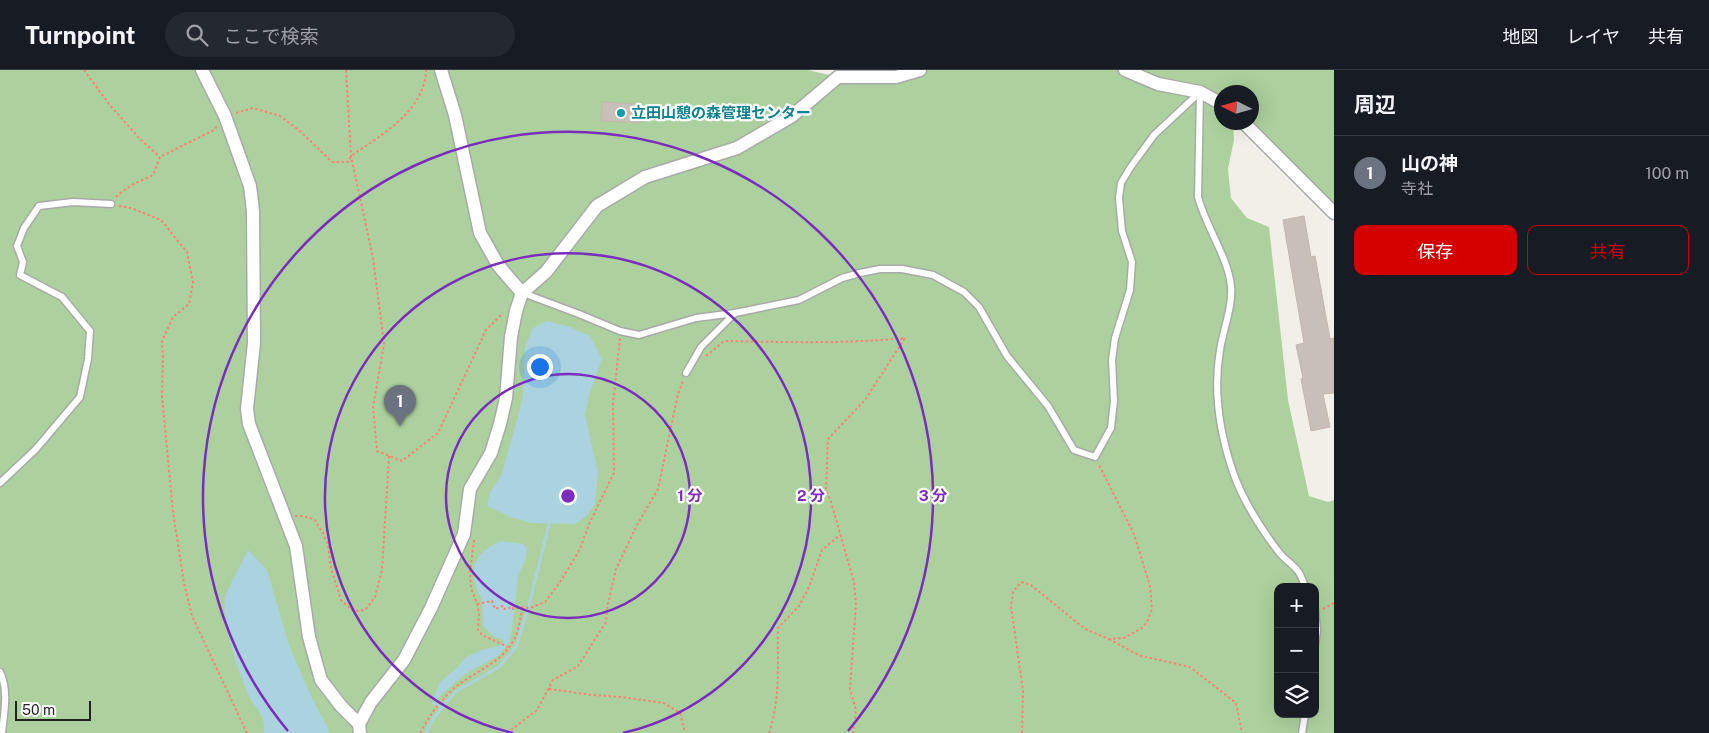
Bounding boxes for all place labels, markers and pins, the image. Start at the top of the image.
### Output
place label: 立田山憩の森管理センター [631,104,811,121]
marker: 立田山憩の森管理センター [615,107,627,119]
pin: 1 [384,385,416,426]
centre of rings [559,487,577,505]

